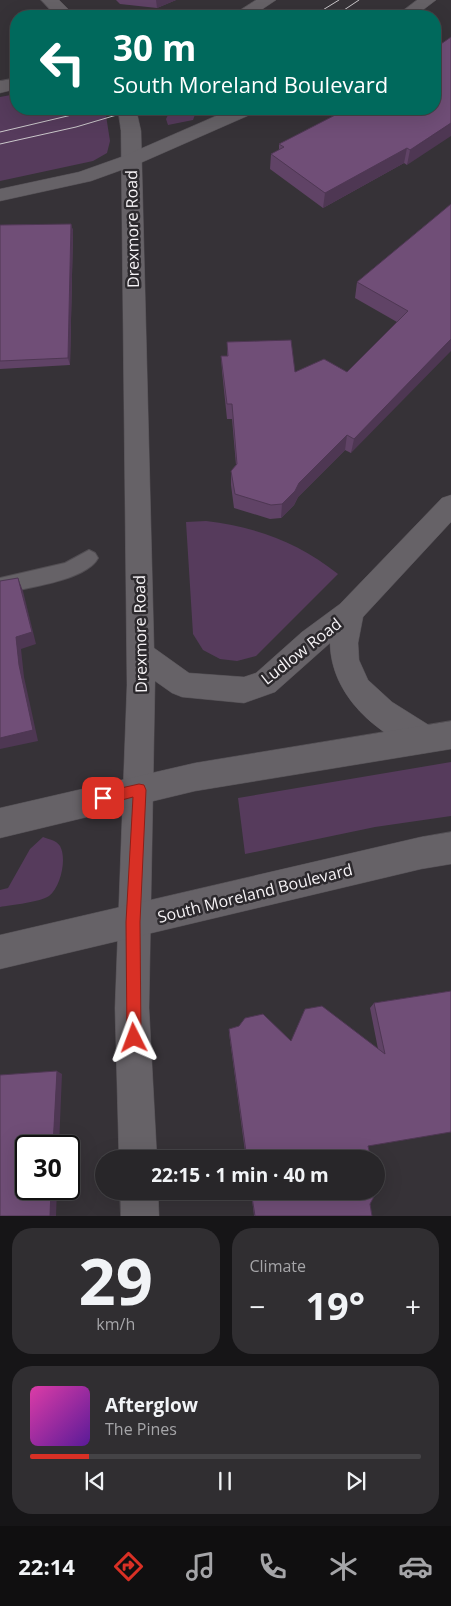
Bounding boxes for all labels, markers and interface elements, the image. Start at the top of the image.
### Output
text: 30 m [113,24,196,71]
icon: left [30,30,95,95]
text: South Moreland Boulevard [113,69,388,99]
street label: Drexmore Road [120,170,144,288]
street label: Drexmore Road [128,575,152,693]
street label: Ludlow Road [256,613,346,689]
pin [82,777,124,819]
icon: arrive [89,784,117,812]
street label: South Moreland Boulevard [155,858,355,928]
position arrow [107,1011,159,1063]
speed limit sign: 30 [15,1135,80,1200]
text: 22:15 · 1 min · 40 m [151,1162,329,1188]
text: 29 [79,1236,153,1324]
text: Climate [250,1255,306,1277]
text: 19° [305,1279,365,1331]
text: − [250,1287,266,1325]
text: + [405,1287,421,1325]
text: km/h [96,1313,135,1335]
text: Afterglow [105,1392,198,1418]
text: The Pines [105,1418,177,1440]
icon: previous [81,1467,109,1495]
icon: pause [211,1467,239,1495]
icon: next [342,1467,370,1495]
icon: directions [111,1549,146,1584]
icon: music [183,1549,218,1584]
icon: phone [255,1549,290,1584]
icon: climate [326,1549,361,1584]
icon: car [398,1549,433,1584]
text: 22:14 [18,1551,75,1581]

